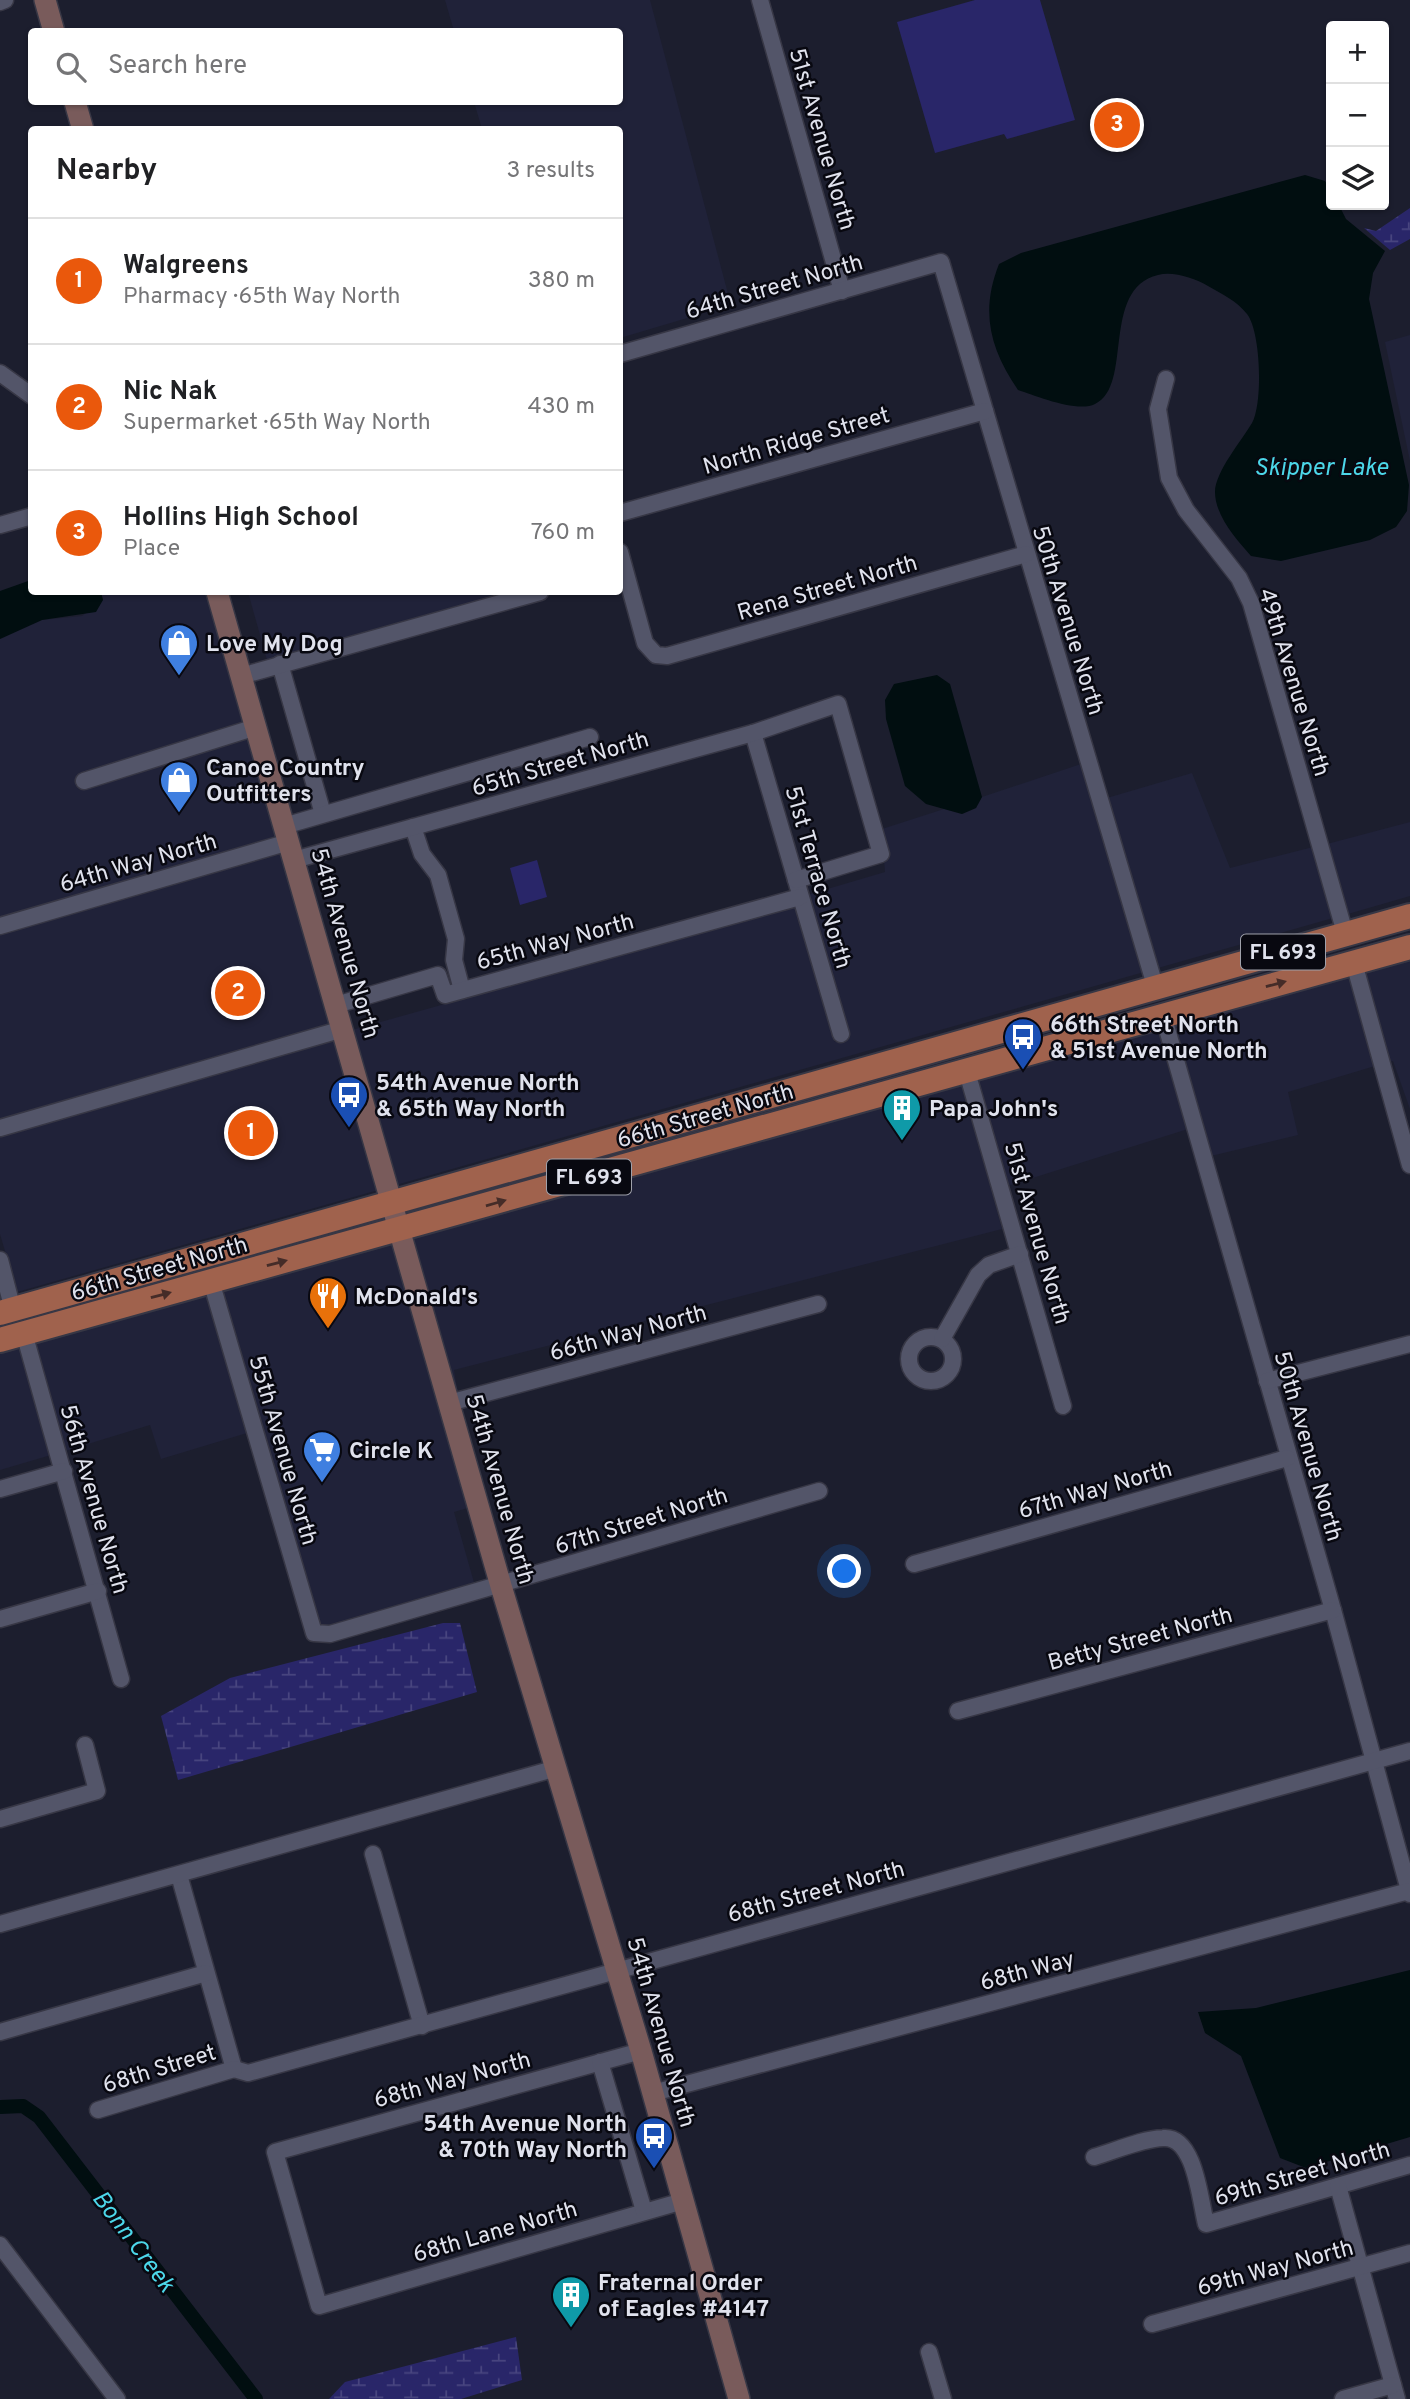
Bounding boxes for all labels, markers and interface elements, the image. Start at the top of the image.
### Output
map controls [1326,21,1389,210]
button: + [1326,21,1389,84]
search box [28,28,623,105]
street label: 51st Avenue North [781,45,860,234]
icon: search [52,48,90,86]
text: Search here [108,50,247,83]
button: − [1326,84,1389,147]
pin: 3 [1094,99,1140,151]
button: layers [1326,147,1389,210]
text: Nearby [56,153,157,190]
text: 3 results [506,157,595,186]
street label: 64th Street North [683,249,867,328]
text: Walgreens [123,250,249,283]
text: 1 [74,267,84,296]
text: 380 m [528,267,595,296]
text: Pharmacy · 65th Way North [123,283,401,312]
text: Nic Nak [123,376,217,409]
text: 2 [72,393,86,422]
text: 430 m [527,393,595,422]
street label: North Ridge Street [700,402,893,483]
text: Supermarket · 65th Way North [123,409,431,438]
water label: Skipper Lake [1254,454,1389,484]
text: Hollins High School [123,502,359,535]
text: 3 [72,519,86,548]
text: 760 m [531,519,595,548]
street label: 50th Avenue North [1024,523,1109,719]
text: Place [123,535,180,564]
street label: Rena Street North [734,550,921,629]
street label: 49th Avenue North [1250,585,1335,780]
shop icon: Love My Dog [158,622,200,677]
place label: Love My Dog [206,631,343,660]
street label: 65th Street North [469,726,653,805]
place label: Canoe Country Outfitters [206,755,365,810]
shop icon: Canoe Country Outfitters [158,759,200,814]
street label: 51st Terrace North [777,783,857,972]
street label: 64th Way North [57,828,221,901]
street label: 54th Avenue North [303,845,385,1042]
street label: 65th Way North [474,908,638,978]
road number: FL 693 [1241,934,1325,970]
pin: 2 [215,967,261,1019]
one-way arrow [1265,978,1287,989]
place label: 66th Street North & 51st Avenue North [1050,1012,1268,1067]
bus stop icon: 66th Street North & 51st Avenue North [1002,1016,1044,1071]
place label: 54th Avenue North & 65th Way North [376,1070,580,1125]
bus stop icon: 54th Avenue North & 65th Way North [328,1074,370,1129]
street label: 66th Street North [614,1078,797,1156]
building icon: Papa John's [881,1087,923,1142]
place label: Papa John's [929,1096,1058,1125]
pin: 1 [228,1107,274,1159]
street label: 51st Avenue North [996,1139,1075,1328]
road number: FL 693 [547,1160,631,1194]
one-way arrow [486,1197,508,1208]
street label: 66th Street North [68,1231,251,1309]
one-way arrow [266,1257,288,1268]
restaurant icon: McDonald's [307,1275,349,1330]
place label: McDonald's [355,1284,478,1313]
one-way arrow [150,1289,172,1300]
street label: 66th Way North [547,1300,710,1369]
street label: 50th Avenue North [1266,1348,1348,1545]
street label: 55th Avenue North [241,1352,323,1549]
street label: 54th Avenue North [458,1391,540,1588]
street label: 56th Avenue North [52,1402,133,1598]
supermarket icon: Circle K [301,1429,343,1484]
place label: Circle K [349,1438,433,1467]
street label: 67th Way North [1015,1456,1176,1527]
street label: 67th Street North [552,1482,732,1562]
your location [827,1554,861,1588]
street label: Betty Street North [1045,1602,1236,1679]
street label: 68th Street North [725,1856,908,1931]
street label: 54th Avenue North [619,1934,701,2131]
street label: 68th Way [977,1946,1078,1999]
street label: 68th Street [99,2039,220,2101]
street label: 68th Way North [371,2047,534,2116]
place label: 54th Avenue North & 70th Way North [423,2111,627,2166]
bus stop icon: 54th Avenue North & 70th Way North [633,2115,675,2170]
street label: 69th Street North [1211,2136,1394,2214]
water label: Bonn Creek [84,2185,181,2300]
street label: 68th Lane North [410,2196,581,2271]
street label: 69th Way North [1194,2235,1357,2304]
place label: Fraternal Order of Eagles #4147 [598,2270,769,2325]
building icon: Fraternal Order of Eagles #4147 [550,2274,592,2329]

